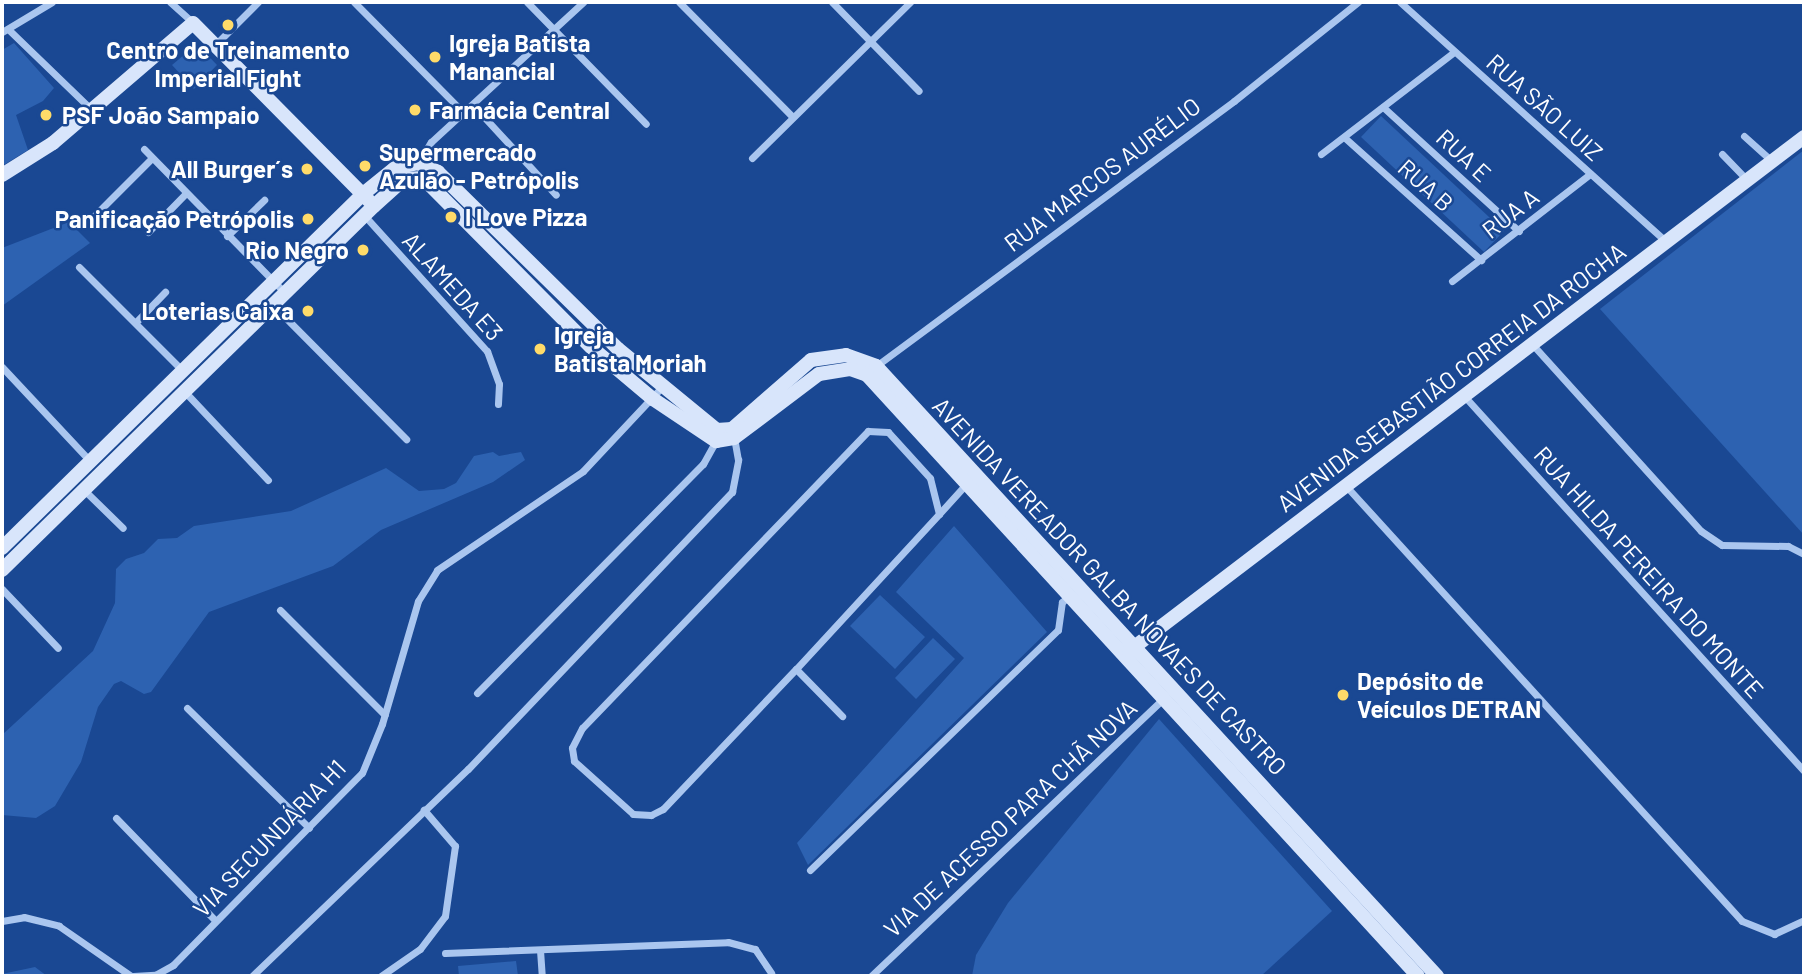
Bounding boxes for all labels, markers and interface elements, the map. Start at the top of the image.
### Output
marker: Centro de Treinamento Imperial Fight [220,17,236,33]
place label: Igreja Batista Manancial [449,29,590,85]
place label: Centro de Treinamento Imperial Fight [106,36,350,92]
street label: RUA SÃO LUIZ [1481,47,1609,167]
marker: Igreja Batista Manancial [427,49,443,65]
street label: RUA MARCOS AURÉLIO [998,91,1206,257]
place label: Farmácia Central [429,96,610,124]
place label: PSF João Sampaio [62,101,260,129]
marker: Farmácia Central [407,102,423,118]
marker: PSF João Sampaio [36,105,56,125]
street label: RUA E [1431,123,1497,187]
place label: Supermercado Azulão - Petrópolis [379,138,579,194]
street label: RUA B [1392,153,1460,217]
place label: All Burger´s [171,155,293,183]
marker: Supermercado Azulão - Petrópolis [357,158,373,174]
marker: All Burger´s [299,161,315,177]
street label: RUA A [1476,182,1544,244]
place label: I Love Pizza [465,203,587,231]
place label: Panificação Petrópolis [55,205,294,233]
marker: I Love Pizza [443,209,459,225]
marker: Panificação Petrópolis [300,211,316,227]
street label: ALAMEDA E3 [397,226,509,346]
place label: Rio Negro [245,236,349,264]
street label: AVENIDA SEBASTIÃO CORREIA DA ROCHA [1271,236,1631,518]
marker: Rio Negro [355,242,371,258]
place label: Loterias Caixa [141,297,294,325]
marker: Loterias Caixa [300,303,316,319]
place label: Igreja Batista Moriah [554,321,707,377]
marker: Igreja Batista Moriah [532,341,548,357]
street label: AVENIDA VEREADOR GALBA NOVAES DE CASTRO [927,391,1293,781]
street label: RUA HILDA PEREIRA DO MONTE [1528,440,1770,704]
place label: Depósito de Veículos DETRAN [1357,667,1541,723]
marker: Depósito de Veículos DETRAN [1335,687,1351,703]
street label: VIA DE ACESSO PARA CHÃ NOVA [878,693,1142,943]
street label: VIA SECUNDÁRIA H1 [187,753,351,923]

